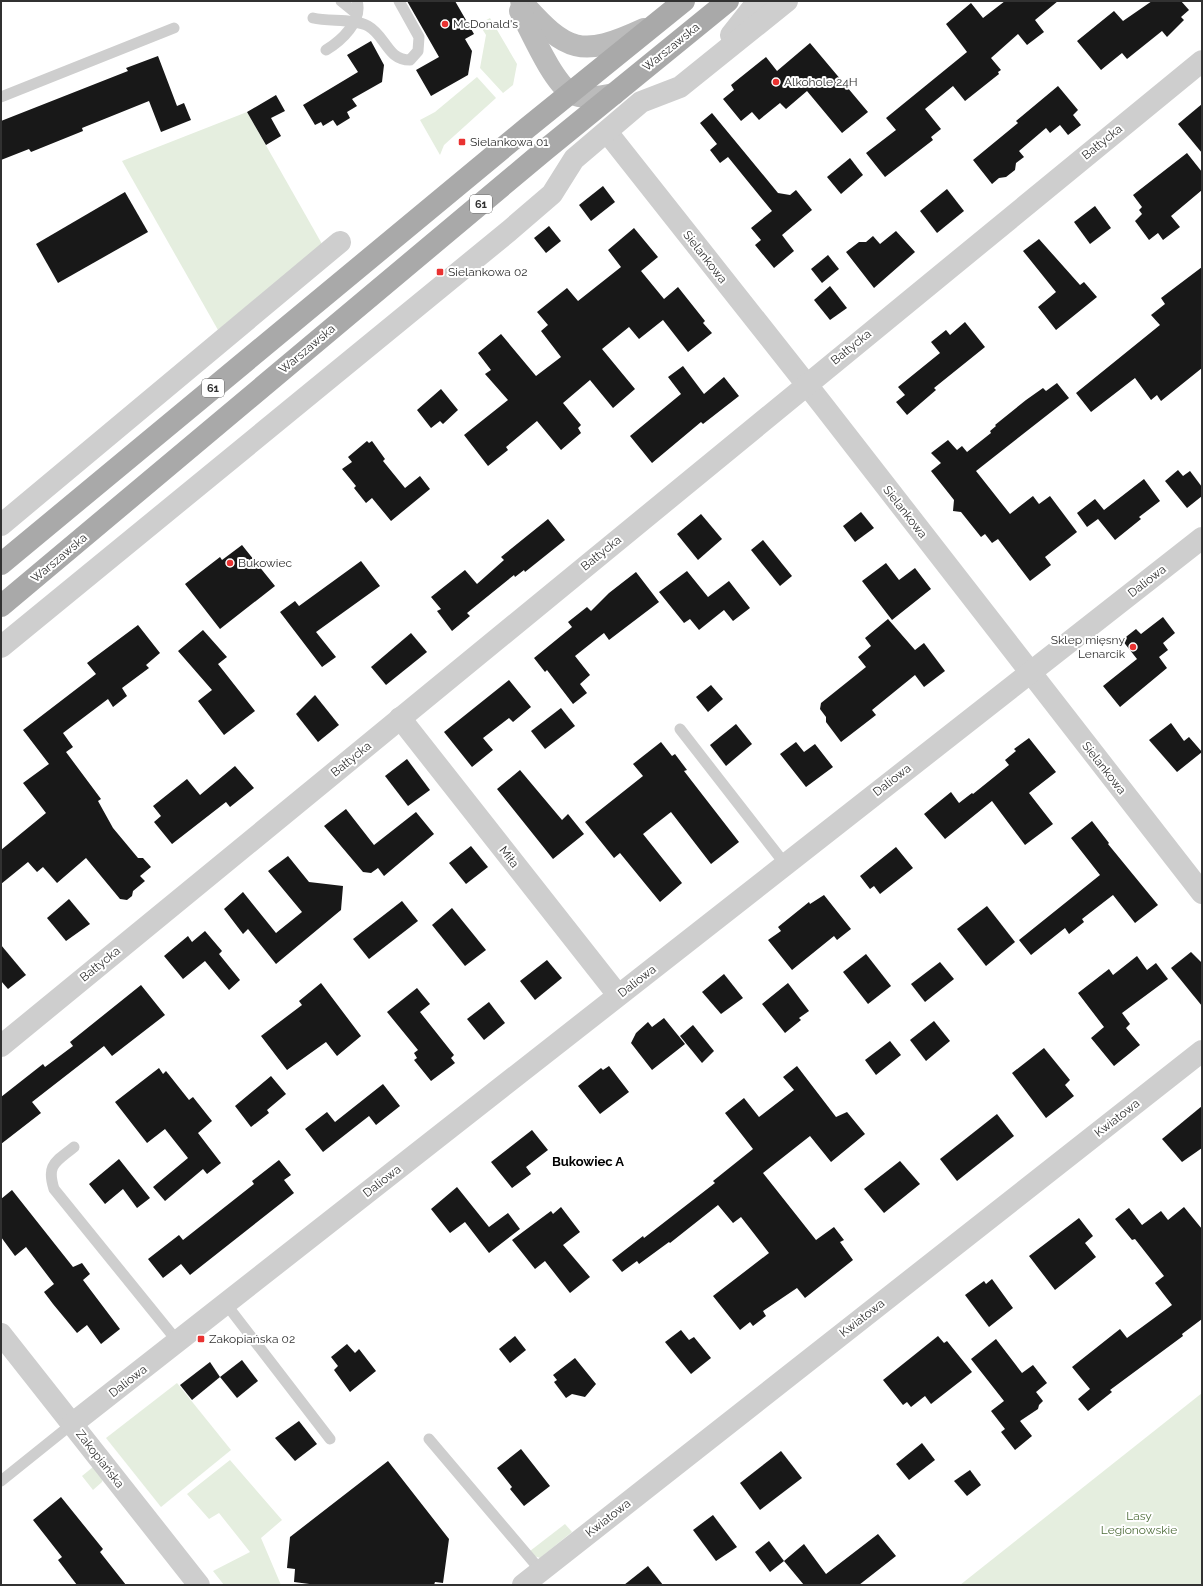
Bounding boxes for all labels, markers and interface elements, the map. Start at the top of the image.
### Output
place label: McDonald's [453,17,518,31]
marker: McDonald's [440,19,450,29]
street label: Warszawska [640,20,702,74]
place label: Alkohole 24H [784,75,858,89]
marker: Alkohole 24H [771,77,781,87]
street label: Bałtycka [1079,122,1125,162]
place label: Sielankowa 01 [470,135,548,149]
marker: Sielankowa 01 [457,137,467,147]
road number: 61 [470,195,492,213]
street label: Sielankowa [680,228,730,286]
place label: Sielankowa 02 [448,265,528,279]
marker: Sielankowa 02 [435,267,445,277]
street label: Warszawska [276,321,338,377]
street label: Bałtycka [828,327,874,367]
road number: 61 [202,379,224,397]
street label: Sielankowa [880,483,930,541]
street label: Warszawska [28,530,90,586]
street label: Bałtycka [578,533,624,573]
place label: Bukowiec [238,556,292,570]
marker: Bukowiec [225,558,235,568]
street label: Daliowa [1125,562,1169,600]
place label: Sklep mięsny Lenarcik [1051,633,1126,661]
marker: Sklep mięsny Lenarcik [1128,642,1138,652]
street label: Bałtycka [328,739,374,779]
street label: Sielankowa [1079,739,1129,797]
street label: Daliowa [870,761,914,799]
street label: Miła [496,844,522,870]
street label: Bałtycka [77,944,123,984]
street label: Daliowa [615,962,659,1000]
street label: Kwiatowa [1092,1096,1142,1140]
district label: Bukowiec A [552,1154,624,1169]
street label: Daliowa [360,1162,404,1200]
street label: Kwiatowa [837,1296,887,1340]
place label: Zakopiańska 02 [209,1332,295,1346]
marker: Zakopiańska 02 [196,1334,206,1344]
street label: Daliowa [106,1362,150,1400]
street label: Zakopiańska [73,1427,127,1491]
street label: Kwiatowa [583,1496,633,1540]
park label: Lasy Legionowskie [1101,1509,1177,1537]

